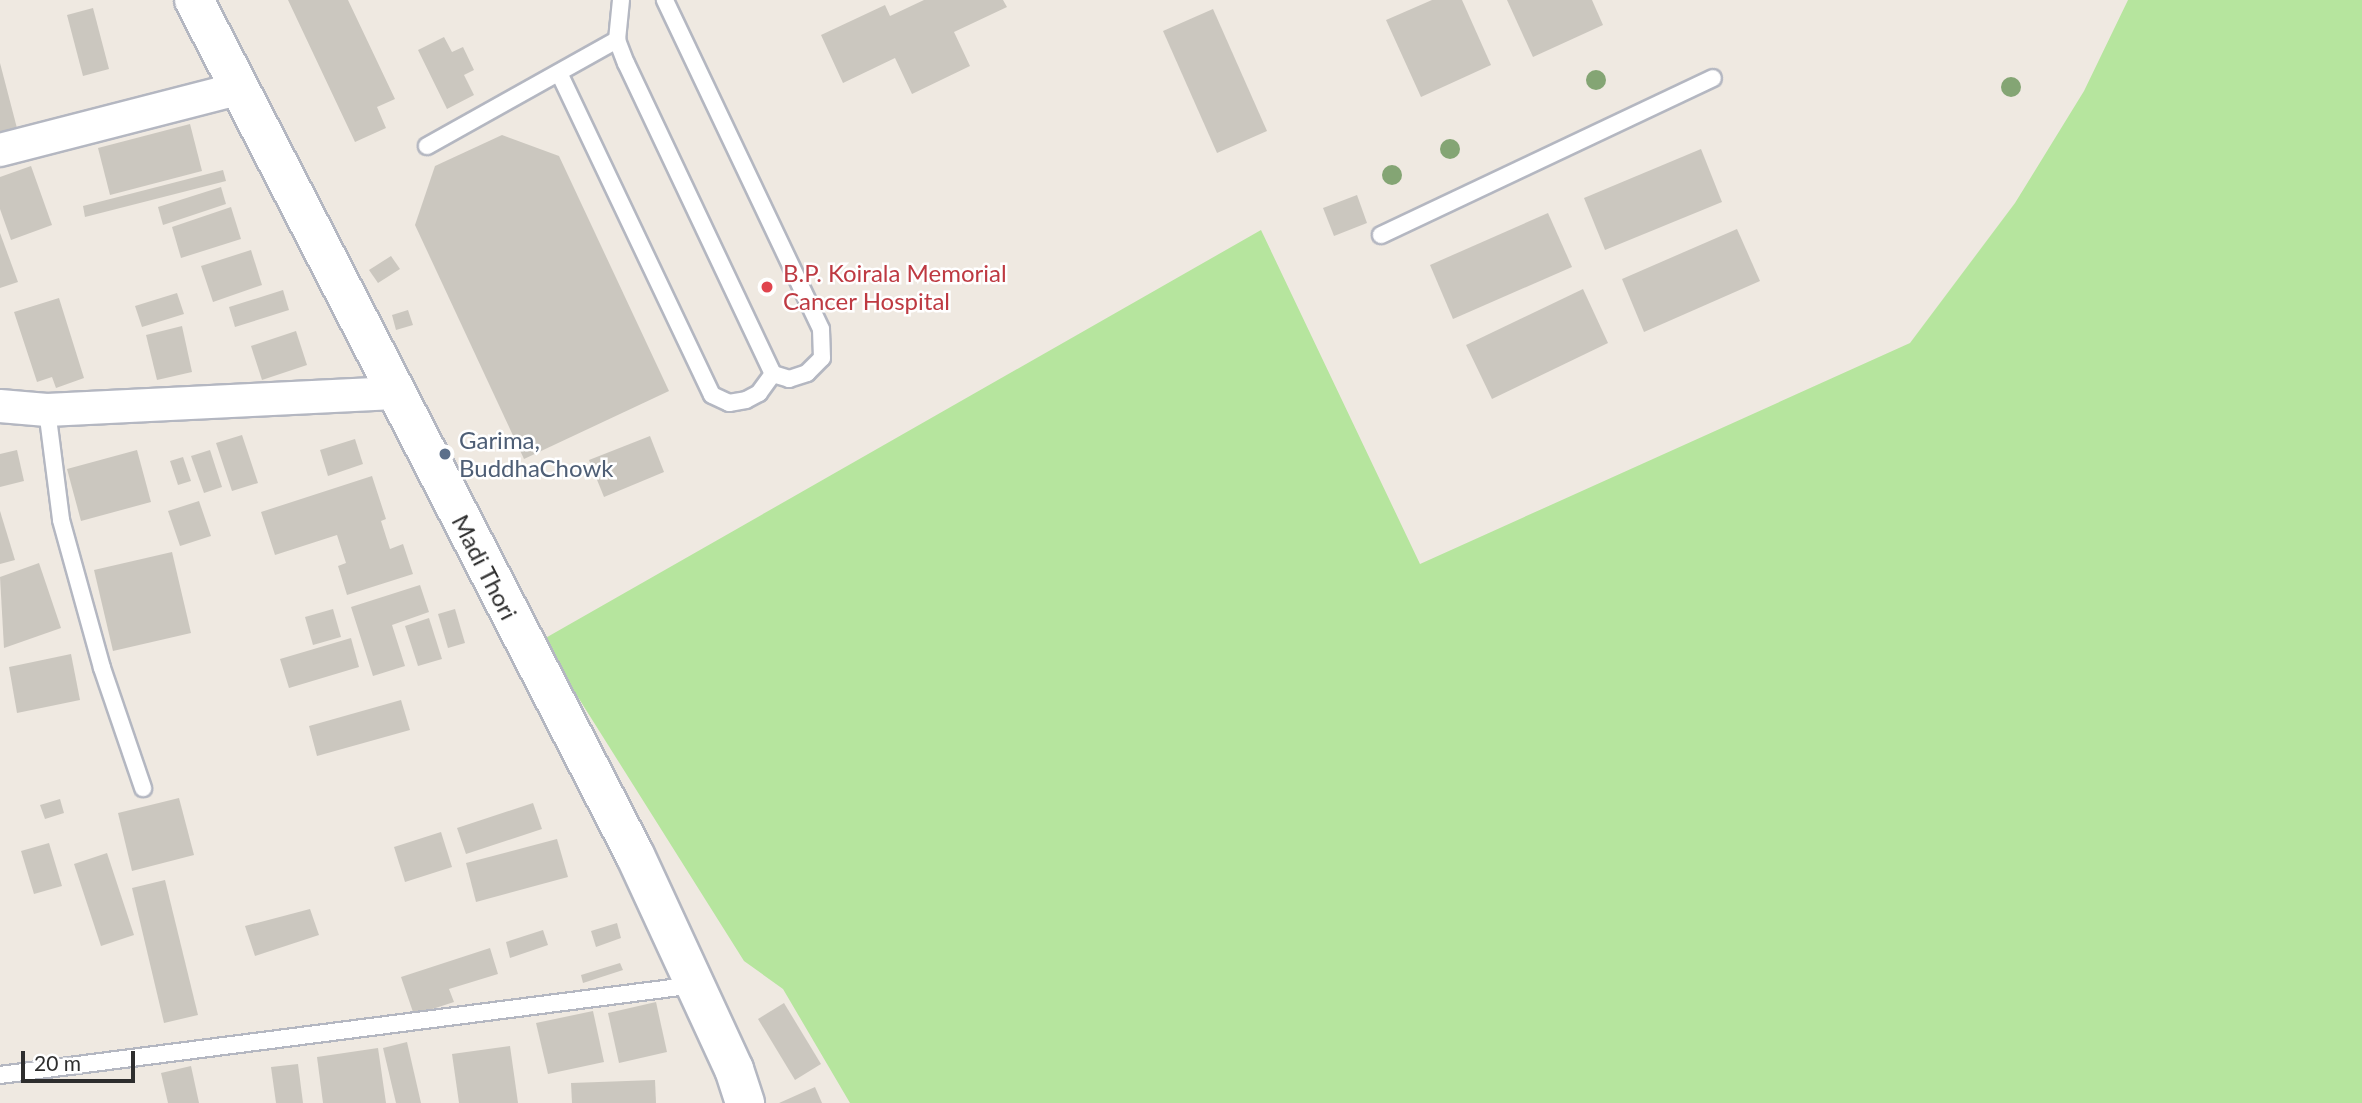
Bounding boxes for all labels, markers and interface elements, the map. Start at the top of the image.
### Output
place label: B.P. Koirala Memorial Cancer Hospital [783,259,1007,315]
marker: B.P. Koirala Memorial Cancer Hospital [757,277,777,297]
place label: Garima, BuddhaChowk [459,426,613,482]
marker: Garima, BuddhaChowk [437,446,453,462]
street label: Madi Thori [446,509,524,625]
scale bar [24,1036,138,1080]
text: 20 m [34,1050,81,1075]

